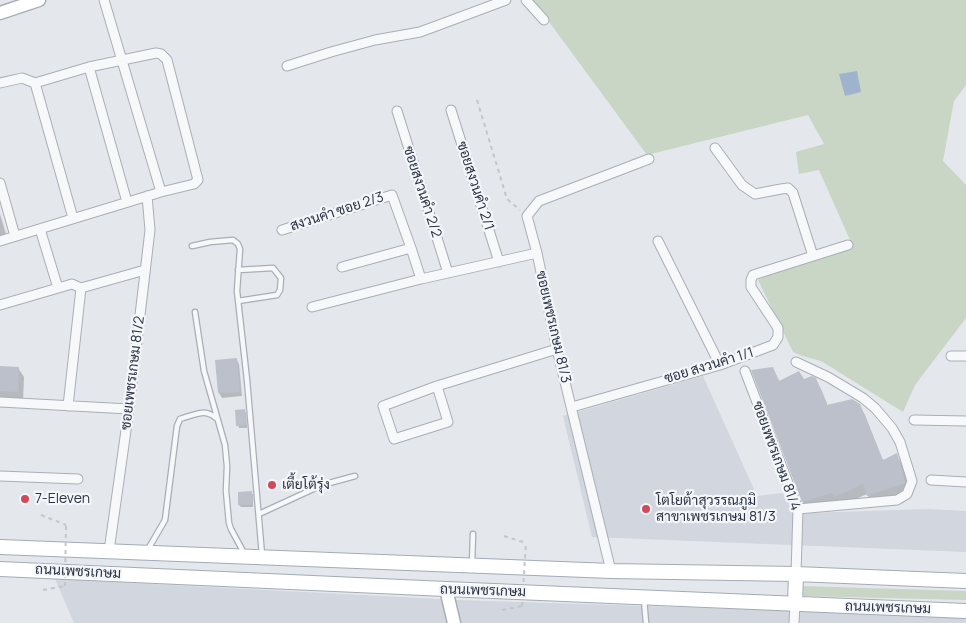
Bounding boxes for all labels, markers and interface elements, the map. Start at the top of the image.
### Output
street label: ซอยสงวนคำ 2/1 [453,140,497,232]
street label: ซอยสงวนคำ 2/2 [399,144,445,240]
street label: สงวนคำ ซอย 2/3 [288,189,386,235]
street label: ซอยเพชรเกษม 81/3 [532,269,574,385]
street label: ซอยเพชรเกษม 81/2 [118,315,148,431]
street label: ซอย สงวนคำ 1/1 [662,344,756,388]
street label: ซอยเพชรเกษม 81/4 [748,399,804,513]
place label: เตี้ยโต้รุ่ง [282,477,330,493]
marker: เตี้ยโต้รุ่ง [266,479,278,491]
place label: 7-Eleven [35,491,90,507]
marker: 7-Eleven [19,493,31,505]
place label: โตโยต้าสุวรรณภูมิ สาขาเพชรเกษม 81/3 [656,493,776,526]
marker: โตโยต้าสุวรรณภูมิ สาขาเพชรเกษม 81/3 [640,503,652,515]
street label: ถนนเพชรเกษม [35,561,121,583]
street label: ถนนเพชรเกษม [440,581,526,601]
street label: ถนนเพชรเกษม [845,598,931,618]

